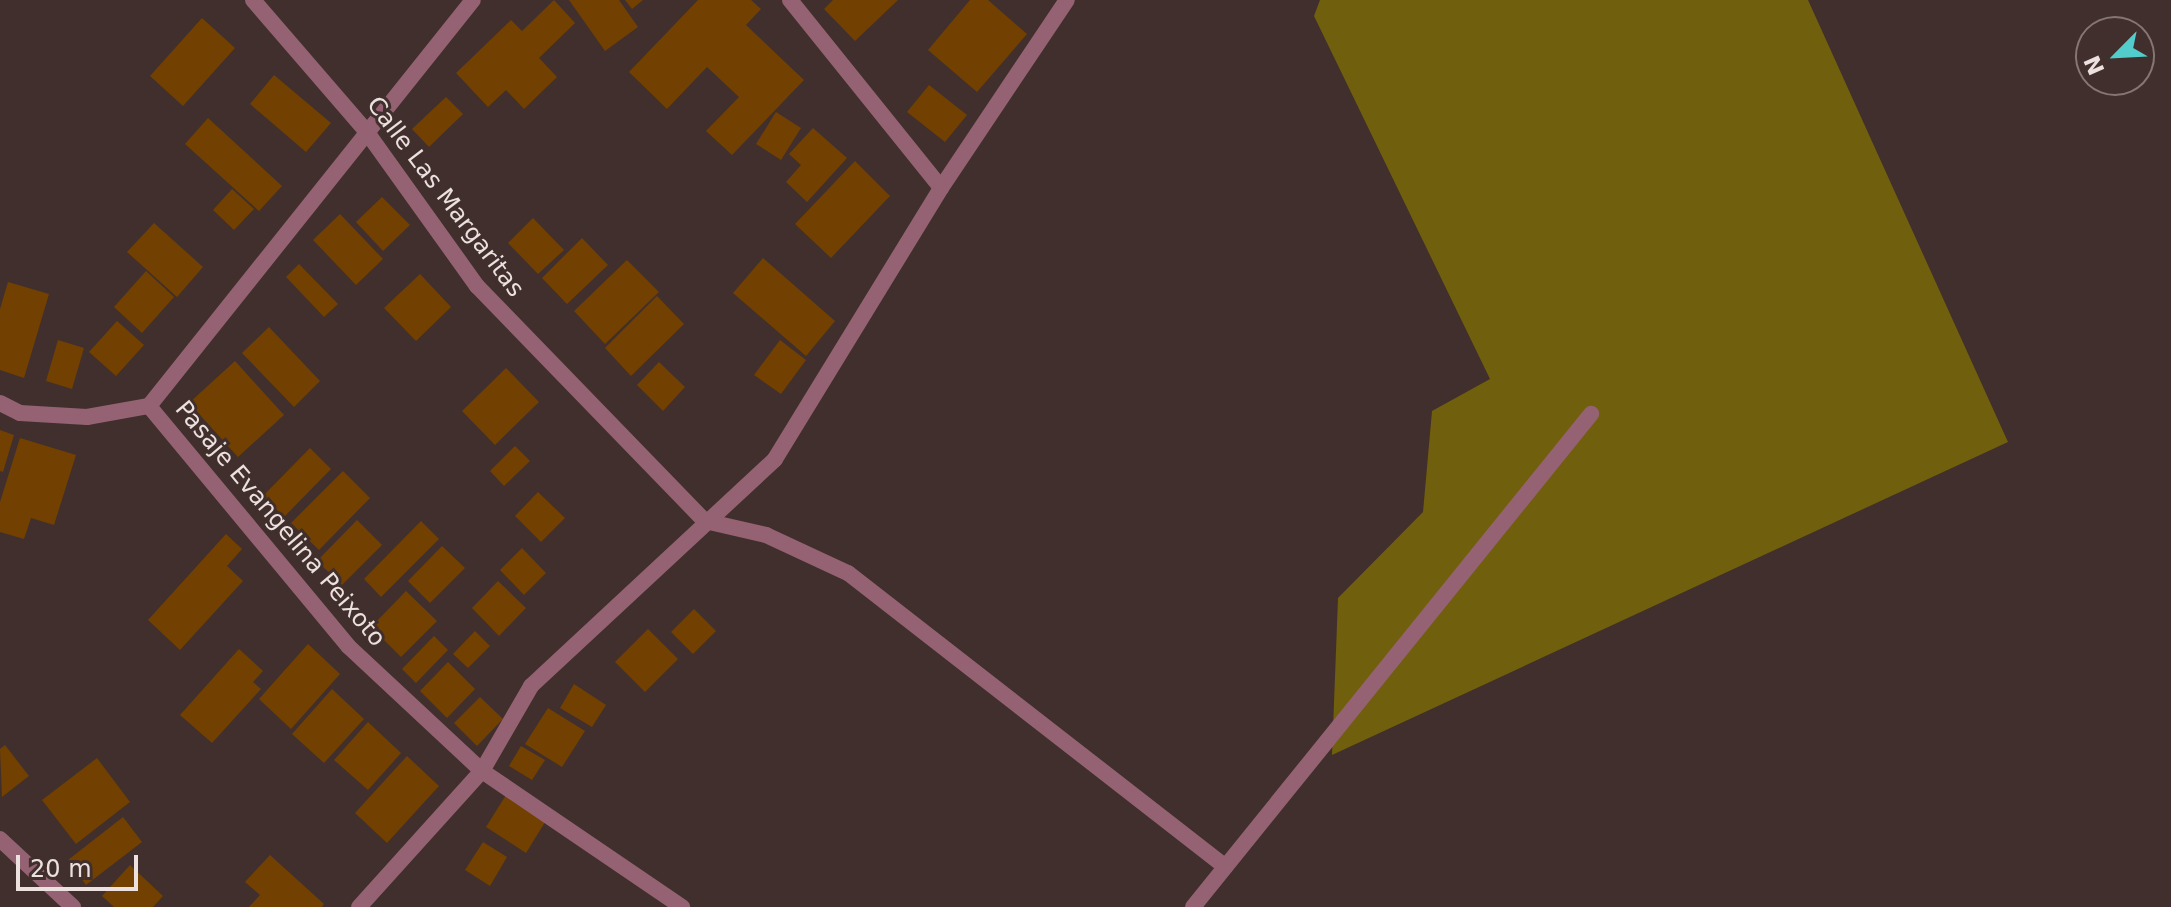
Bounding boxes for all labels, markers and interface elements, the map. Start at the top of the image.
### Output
north arrow [2075,16,2155,96]
text: N [2079,52,2110,79]
street label: Calle Las Margaritas [360,91,530,303]
street label: Pasaje Evangelina Peixoto [169,395,391,653]
scale bar [20,839,142,889]
text: 20 m [30,855,92,883]

